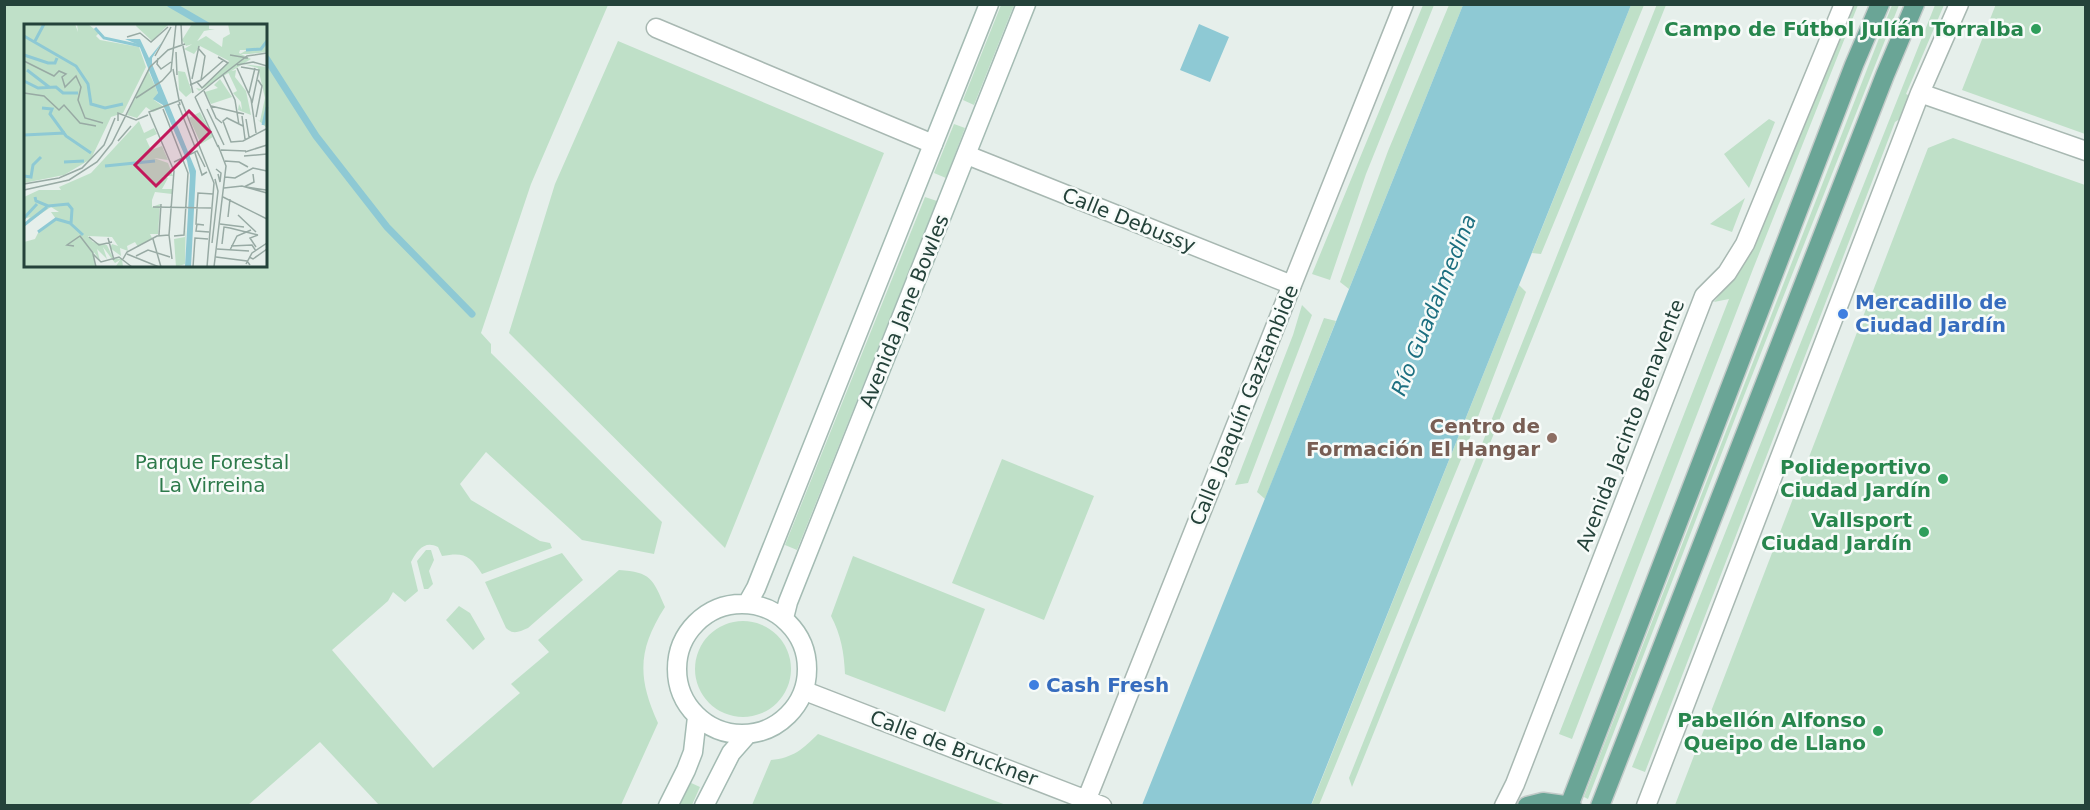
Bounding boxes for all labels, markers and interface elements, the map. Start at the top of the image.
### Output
place label: Campo de Fútbol Julíán Torralba [1664,17,2024,41]
marker: Campo de Fútbol Julíán Torralba [2029,22,2043,36]
inset map [24,24,267,267]
street label: Calle Debussy [1059,182,1199,258]
street label: Avenida Jane Bowles [854,211,954,411]
water label: Río Guadalmedina [1387,211,1481,399]
street label: Calle Joaquín Gaztambide [1185,281,1303,529]
place label: Mercadillo de Ciudad Jardín [1855,290,2007,337]
street label: Avenida Jacinto Benavente [1571,296,1689,554]
marker: Mercadillo de Ciudad Jardín [1836,307,1850,321]
place label: Centro de Formación El Hangar [1306,414,1540,461]
marker: Centro de Formación El Hangar [1545,431,1559,445]
park label: Parque Forestal La Virreina [135,450,289,497]
place label: Polideportivo Ciudad Jardín [1780,455,1931,502]
marker: Polideportivo Ciudad Jardín [1936,472,1950,486]
place label: Vallsport Ciudad Jardín [1761,508,1912,555]
marker: Vallsport Ciudad Jardín [1917,525,1931,539]
place label: Cash Fresh [1046,673,1169,697]
marker: Cash Fresh [1027,678,1041,692]
street label: Calle de Bruckner [867,705,1042,791]
place label: Pabellón Alfonso Queipo de Llano [1677,708,1866,755]
marker: Pabellón Alfonso Queipo de Llano [1871,724,1885,738]

